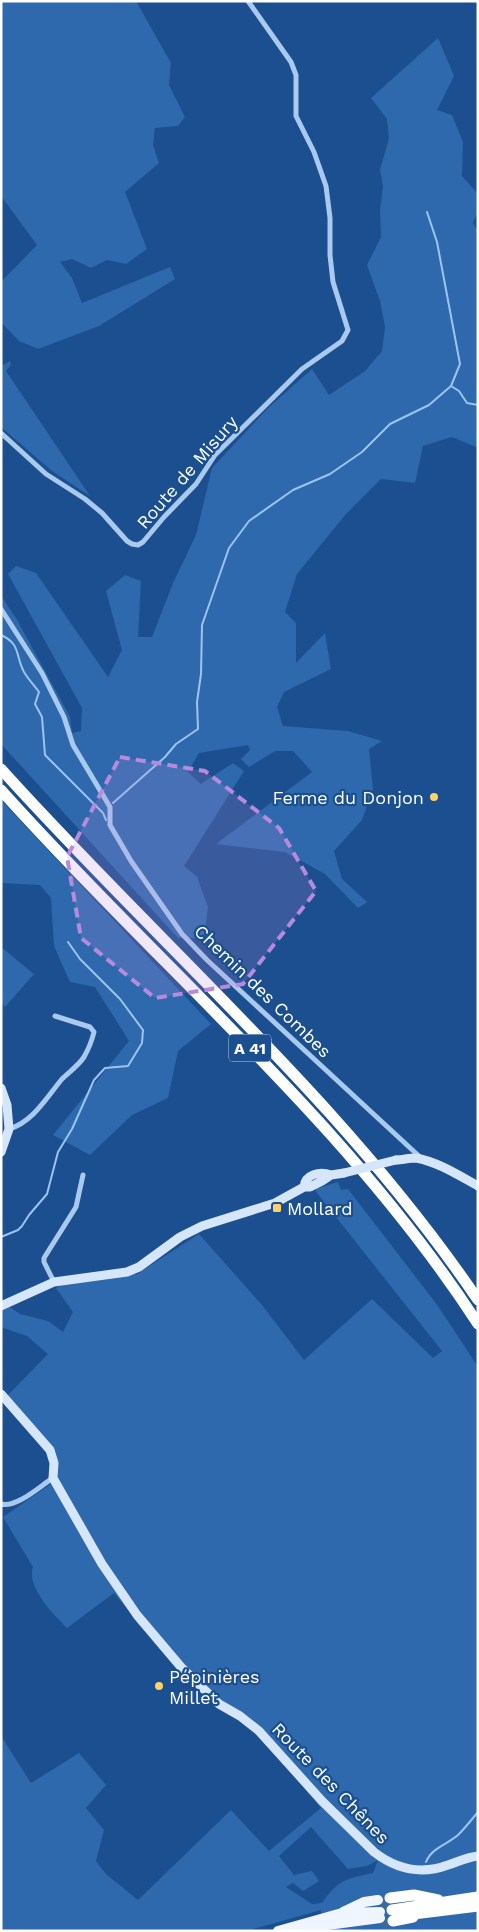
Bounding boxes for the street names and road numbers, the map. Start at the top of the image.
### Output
street label: Route de Misury [132,411,242,533]
street label: Chemin des Combes [190,920,336,1062]
road number: A 41 [229,1034,271,1062]
street label: Route des Chênes [268,1718,394,1848]

